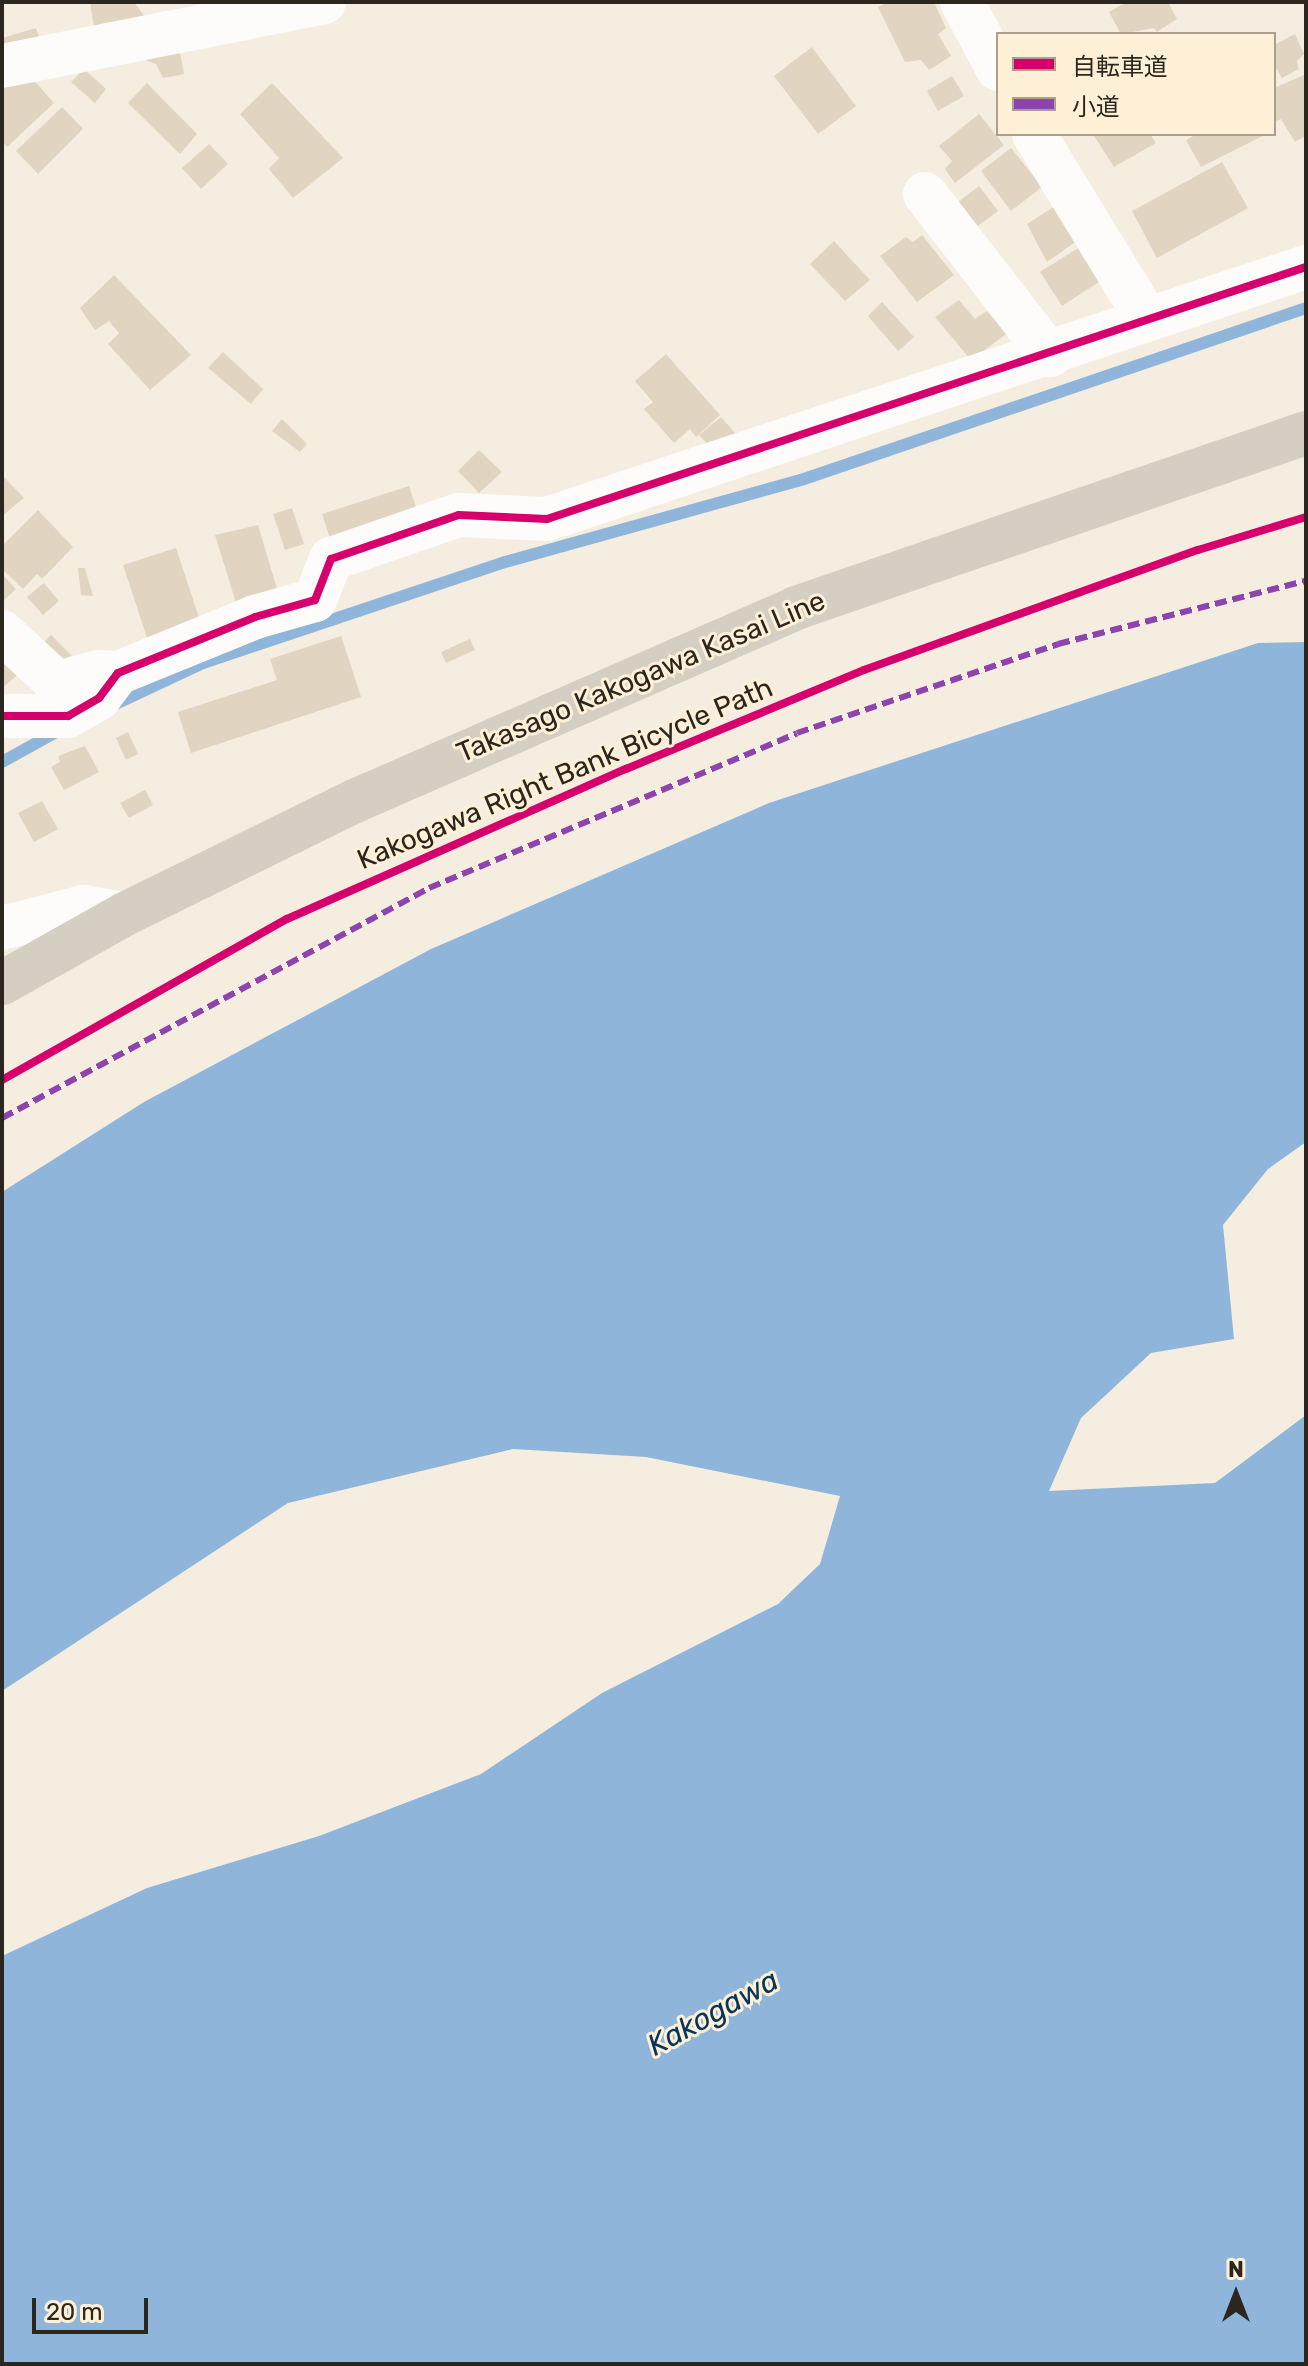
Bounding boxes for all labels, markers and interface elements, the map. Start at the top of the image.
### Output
legend [996,32,1276,136]
text: 自転車道 [1072,53,1168,81]
text: 小道 [1072,93,1120,121]
street label: Takasago Kakogawa Kasai Line [452,584,830,770]
street label: Kakogawa Right Bank Bicycle Path [352,671,778,877]
water label: Kakogawa [641,1962,785,2064]
north arrow [1196,2254,1276,2334]
text: N [1228,2256,1244,2283]
scale bar [36,2282,152,2332]
text: 20 m [46,2298,103,2326]

